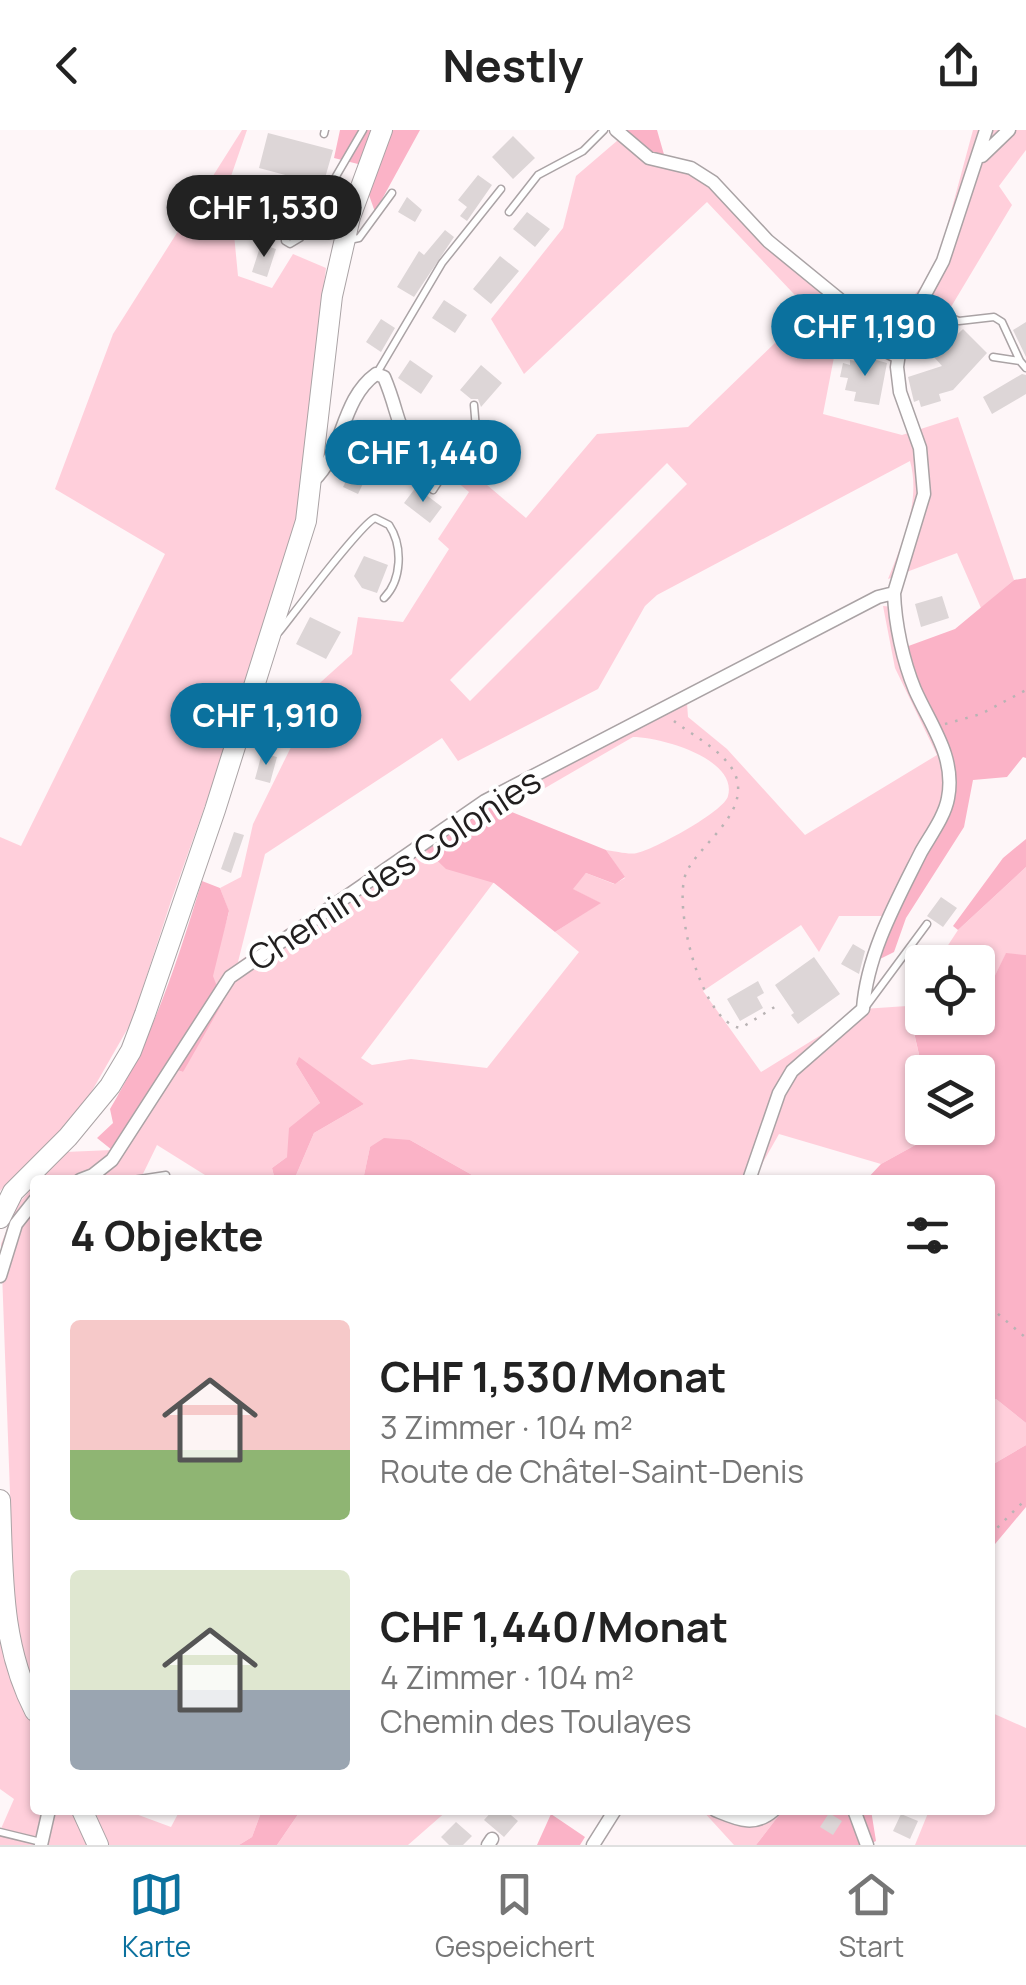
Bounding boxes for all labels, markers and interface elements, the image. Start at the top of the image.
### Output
text: Nestly [442,34,584,96]
icon: back [40,38,95,93]
icon: share [931,38,986,93]
pin: CHF 1,530 [150,175,378,260]
text: CHF 1,530 [189,185,339,229]
pin: CHF 1,190 [751,294,979,379]
text: CHF 1,190 [793,304,937,348]
pin: CHF 1,440 [309,420,537,505]
text: CHF 1,440 [347,430,499,474]
pin: CHF 1,910 [152,683,380,768]
text: CHF 1,910 [192,693,340,737]
street label: Chemin des Colonies [238,756,550,982]
map controls [905,945,995,1145]
button: locate [905,945,995,1035]
button: layers [905,1055,995,1145]
text: 4 Objekte [70,1206,264,1264]
icon: filters [900,1208,955,1263]
text: CHF 1,530/Monat [380,1347,727,1405]
icon: home [150,1360,270,1480]
text: 3 Zimmer · 104 m² [380,1405,633,1449]
text: Route de Châtel-Saint-Denis [380,1449,804,1493]
text: CHF 1,440/Monat [380,1597,728,1655]
icon: home [150,1610,270,1730]
text: 4 Zimmer · 104 m² [380,1655,634,1699]
text: Chemin des Toulayes [380,1699,692,1743]
tab: Karte [122,1867,191,1965]
tab: Gespeichert [435,1867,595,1965]
tab: Start [839,1867,904,1965]

